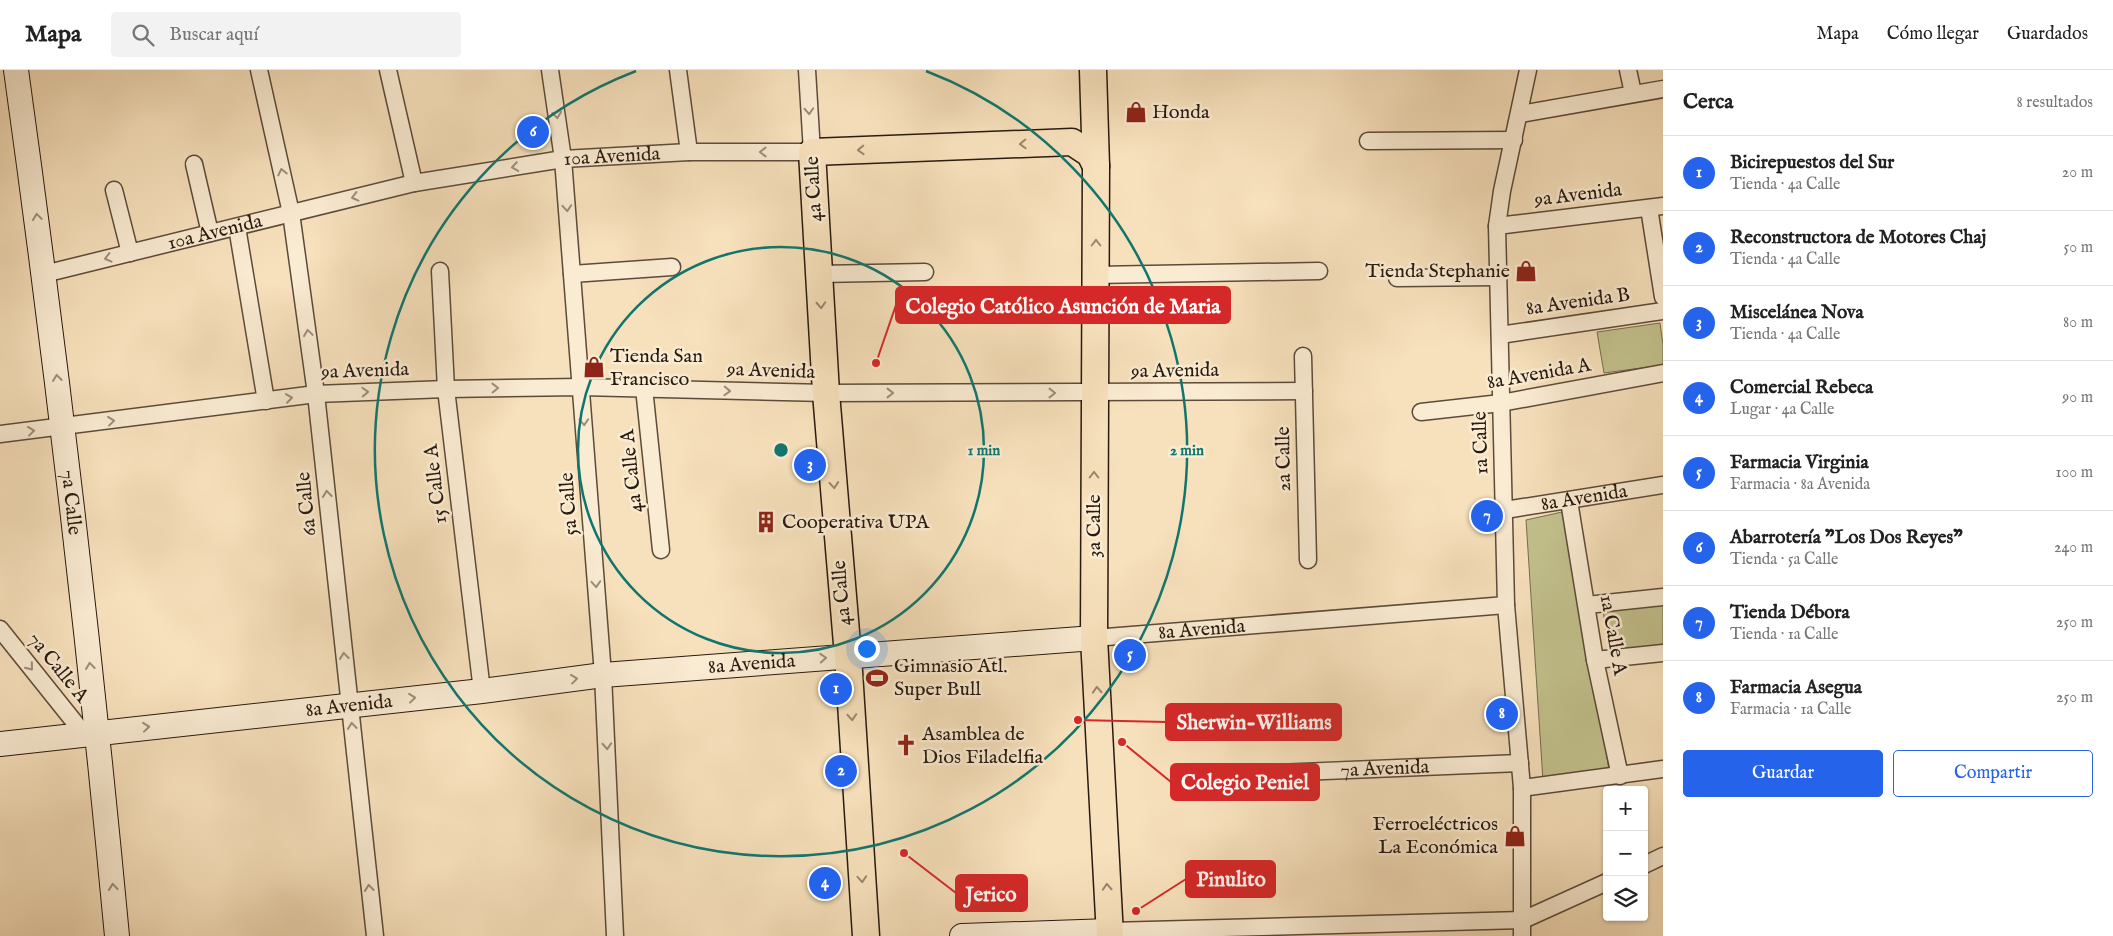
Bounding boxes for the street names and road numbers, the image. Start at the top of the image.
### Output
street label: 10a Avenida [563,141,661,171]
street label: 4a Calle [800,155,828,223]
street label: 9a Avenida [1532,177,1624,213]
street label: 10a Avenida [165,208,265,256]
street label: 8a Avenida B [1524,282,1632,322]
street label: 8a Avenida A [1485,352,1593,395]
street label: 9a Avenida [320,357,410,385]
street label: 9a Avenida [726,357,816,385]
street label: 9a Avenida [1130,358,1220,384]
street label: 1a Calle [1467,411,1495,475]
street label: 2a Calle [1271,426,1297,492]
street label: 4a Calle A [615,428,649,514]
street label: 15 Calle A [419,442,453,525]
street label: 7a Calle [55,469,88,536]
street label: 6a Calle [291,471,323,537]
street label: 5a Calle [554,472,584,536]
street label: 8a Avenida [1539,478,1629,517]
street label: 3a Calle [1082,494,1107,558]
street label: 4a Calle [827,559,857,627]
street label: 1a Calle A [1594,593,1632,678]
street label: 8a Avenida [1157,613,1246,645]
street label: 7a Calle A [22,628,94,709]
street label: 8a Avenida [707,648,796,680]
street label: 8a Avenida [304,688,394,723]
street label: 7a Avenida [1340,754,1430,783]

